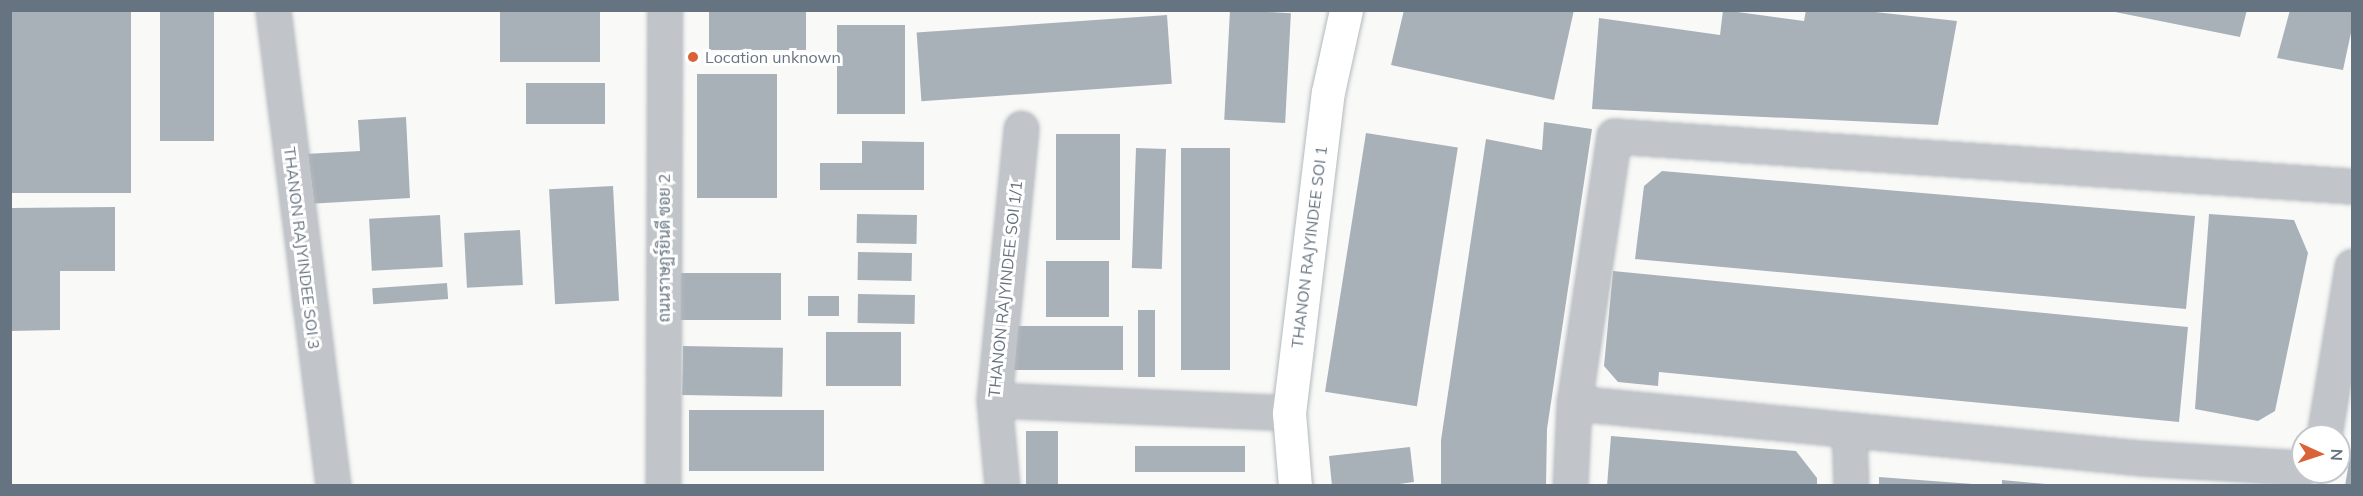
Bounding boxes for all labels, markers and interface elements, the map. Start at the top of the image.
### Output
place label: Location unknown [705,47,841,67]
marker: Location unknown [686,50,700,64]
street label: THANON RAJYINDEE SOI 1 [1287,145,1331,349]
street label: THANON RAJYINDEE SOI 3 [280,146,324,350]
street label: ถนนราษฏร์ยินดี ซอย 2 [654,174,674,322]
street label: THANON RAJYINDEE SOI 1/1 [984,180,1026,398]
north arrow [2291,424,2351,484]
text: N [2327,448,2347,461]

